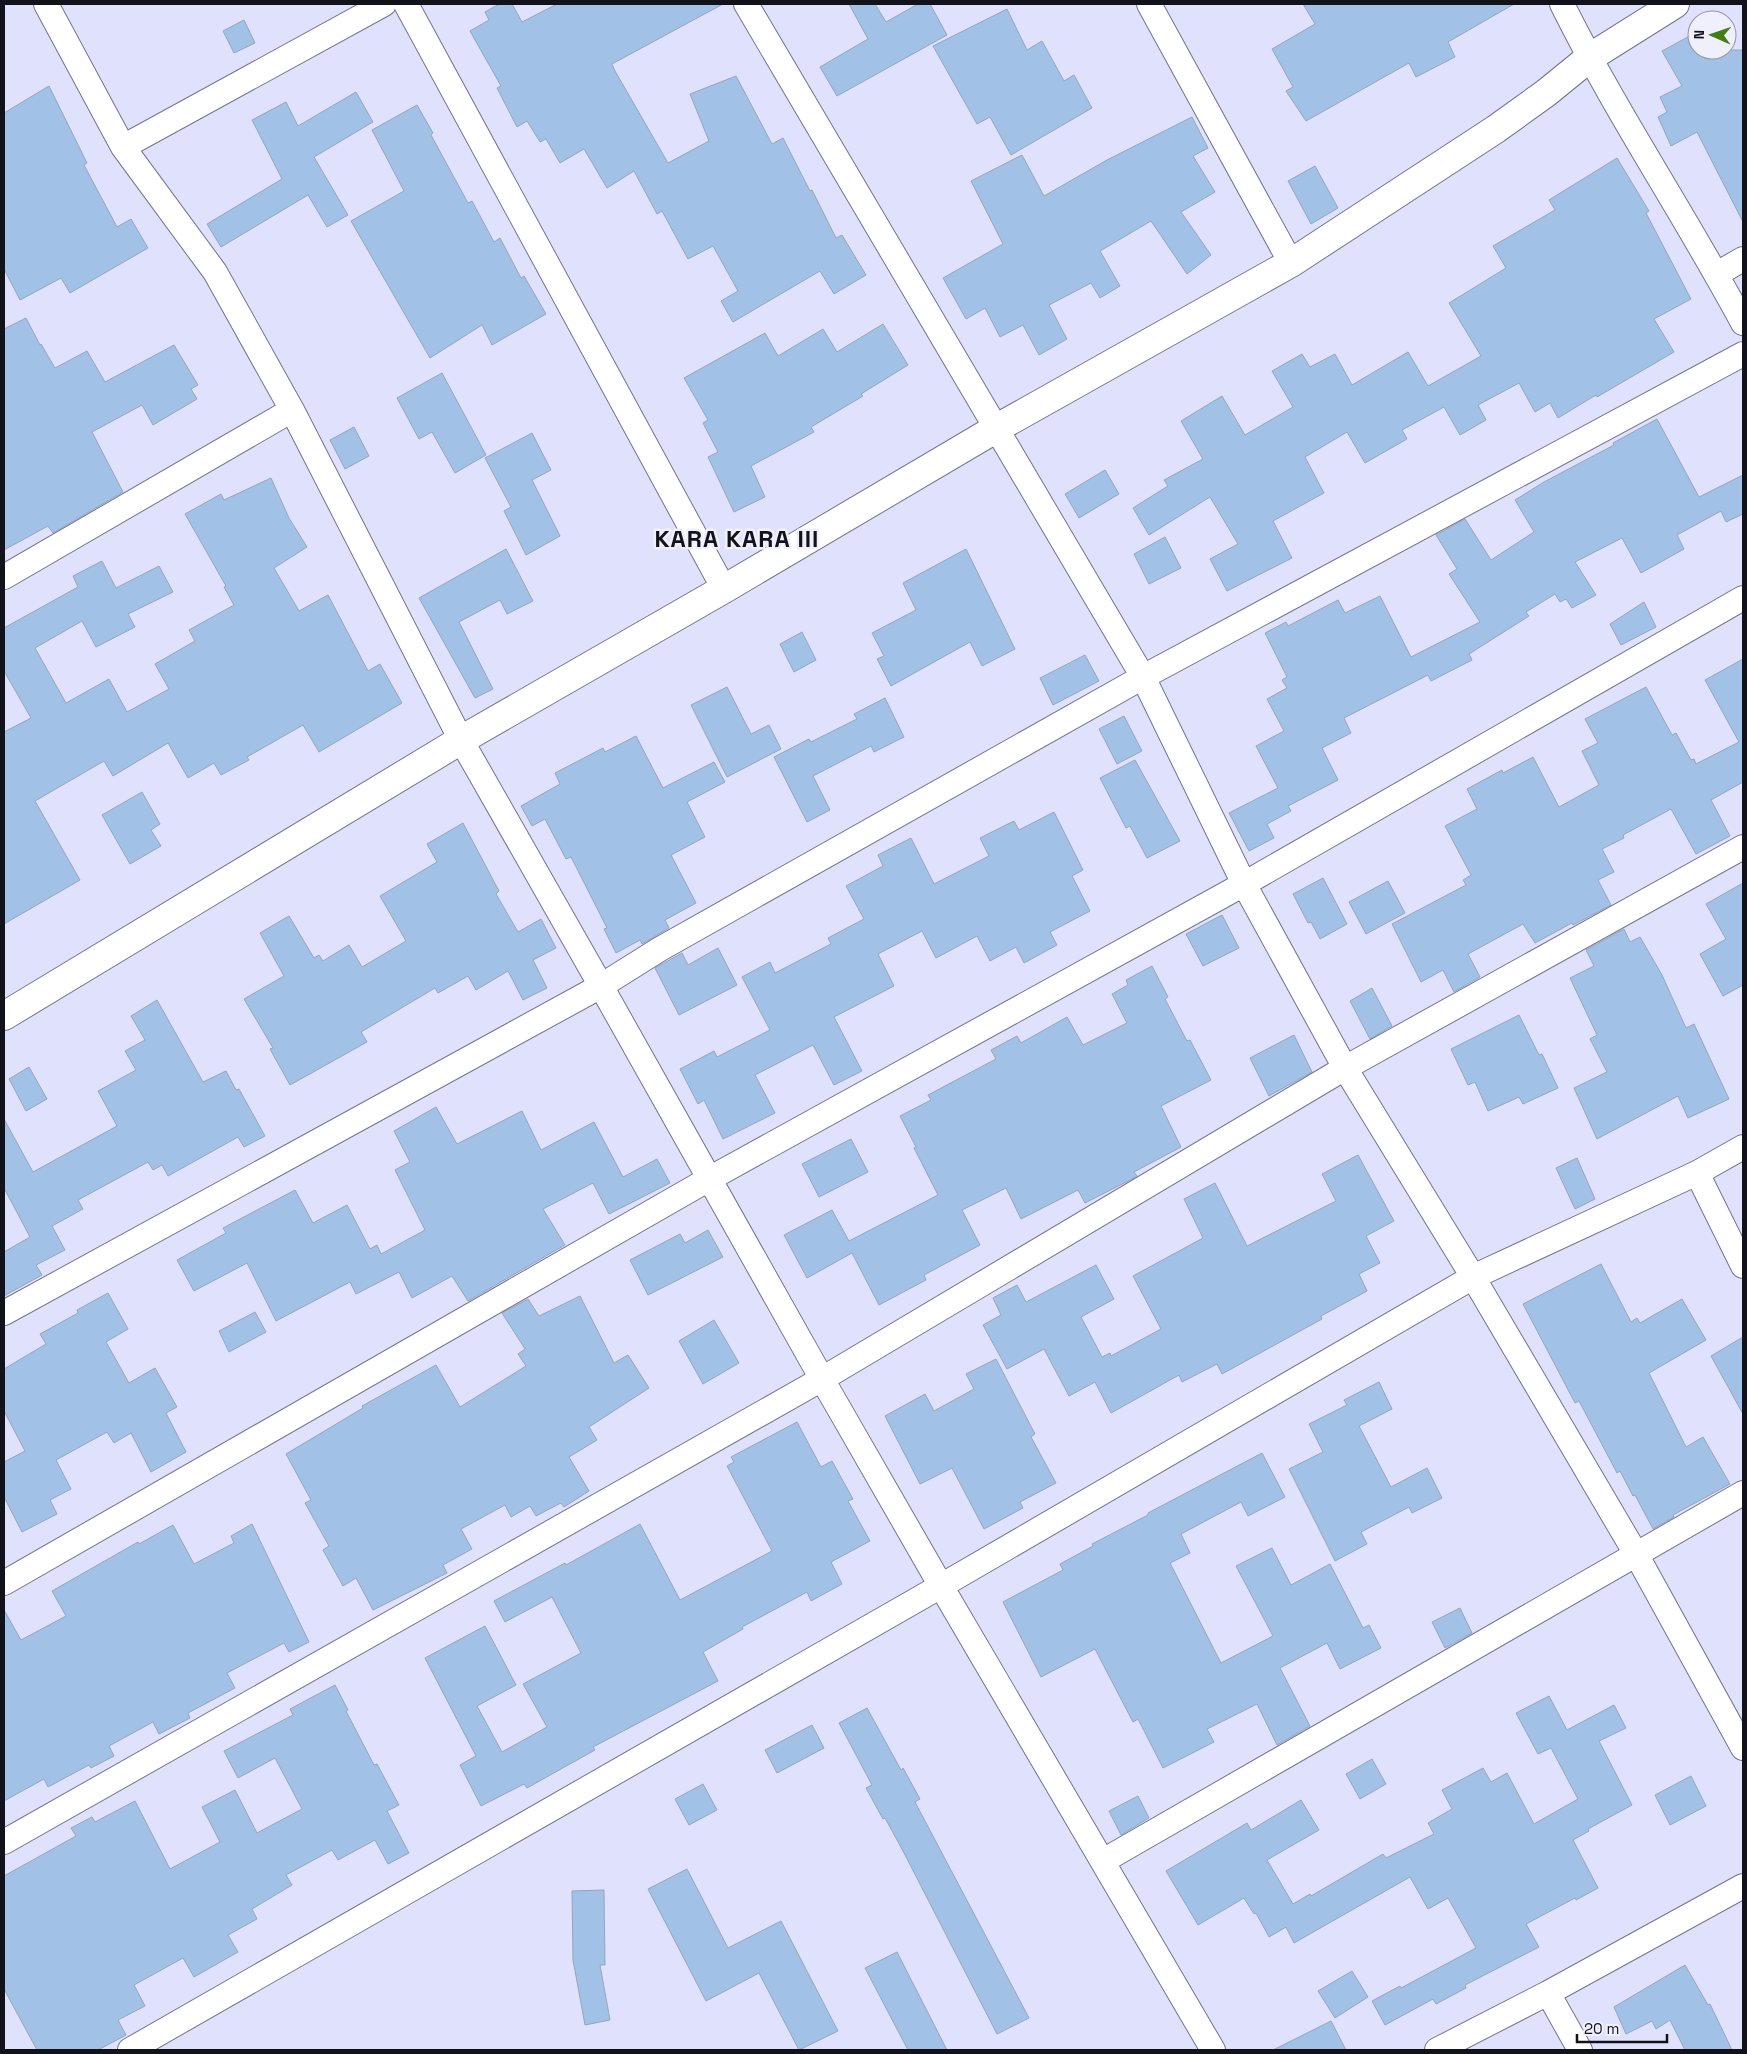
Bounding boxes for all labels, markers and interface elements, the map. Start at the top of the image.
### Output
north arrow [1687,10,1737,60]
text: N [1690,30,1708,40]
district label: KARA KARA III [655,523,819,554]
scale bar [1577,2012,1667,2044]
text: 20 m [1584,2019,1619,2038]

